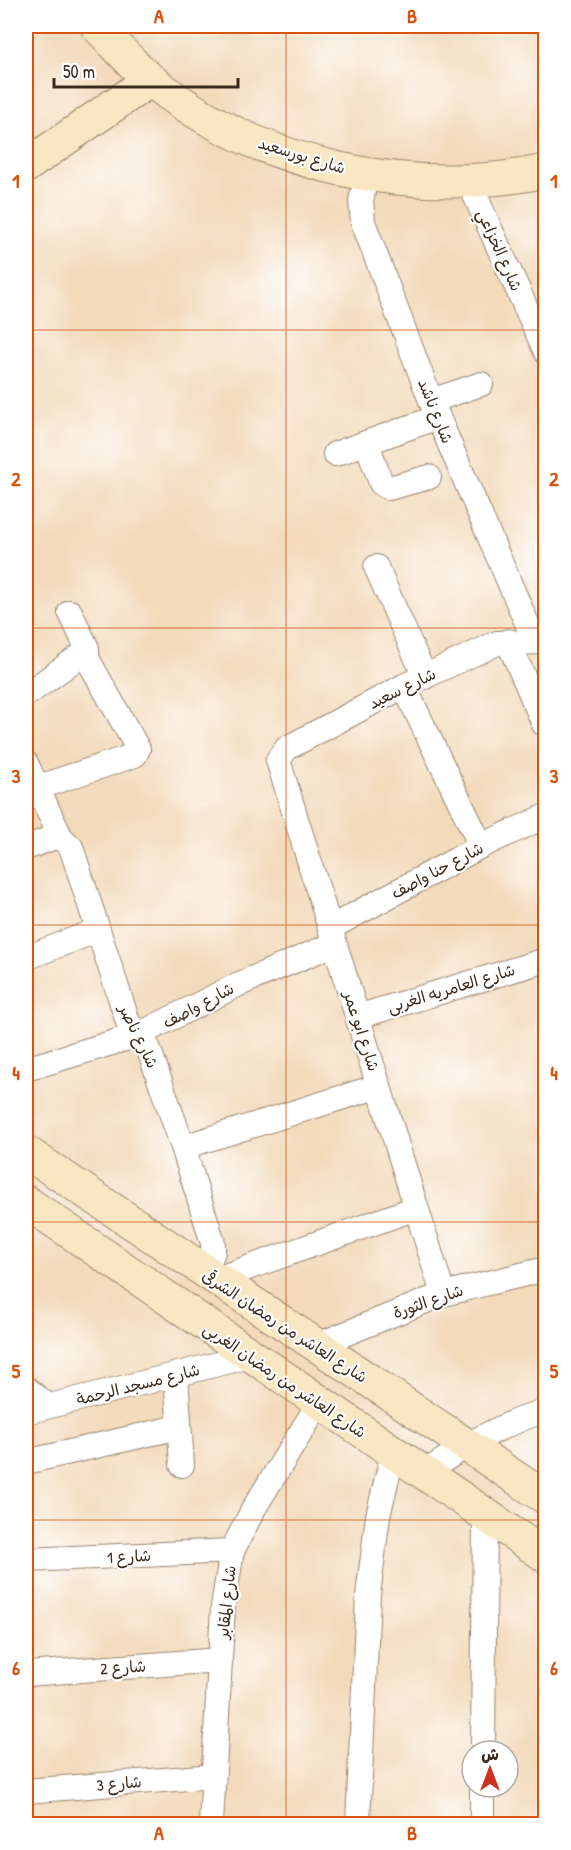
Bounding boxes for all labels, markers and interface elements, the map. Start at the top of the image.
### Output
text: A [154,2,164,29]
text: B [407,2,417,29]
scale bar [54,51,238,89]
text: 50 m [63,59,95,84]
street label: شارع بورسعيد [255,131,348,180]
text: 1 [12,167,20,194]
text: 1 [550,167,558,194]
street label: شارع الخزاعي [468,206,528,296]
street label: شارع ناشد [412,375,459,447]
text: 2 [11,465,21,492]
text: 2 [549,465,559,492]
street label: شارع سعيد [365,662,440,715]
text: 3 [12,762,21,789]
text: 3 [550,762,559,789]
street label: شارع حنا واصف [387,836,488,904]
street label: شارع العامريه الغربى [385,958,518,1019]
street label: شارع واصف [158,977,238,1034]
street label: شارع ابو عمر [337,986,385,1074]
street label: شارع ناصر [112,999,164,1072]
text: 4 [12,1059,20,1086]
text: 4 [550,1059,558,1086]
street label: شارع العاشر من رمضان الشرقى [198,1264,372,1389]
street label: شارع الثورة [390,1279,467,1324]
street label: شارع العاشر من رمضان الغربى [199,1317,371,1444]
text: 5 [12,1357,21,1384]
text: 5 [550,1357,559,1384]
street label: شارع مسجد الرحمة [74,1358,202,1411]
street label: شارع 1 [106,1544,152,1569]
street label: شارع المقابر [211,1564,242,1642]
text: 6 [12,1654,20,1681]
street label: شارع 2 [99,1654,147,1681]
text: 6 [550,1654,558,1681]
north arrow [460,1739,520,1799]
text: ش [481,1743,499,1765]
street label: شارع 3 [95,1770,143,1797]
text: A [154,1819,164,1846]
text: B [407,1819,417,1846]

